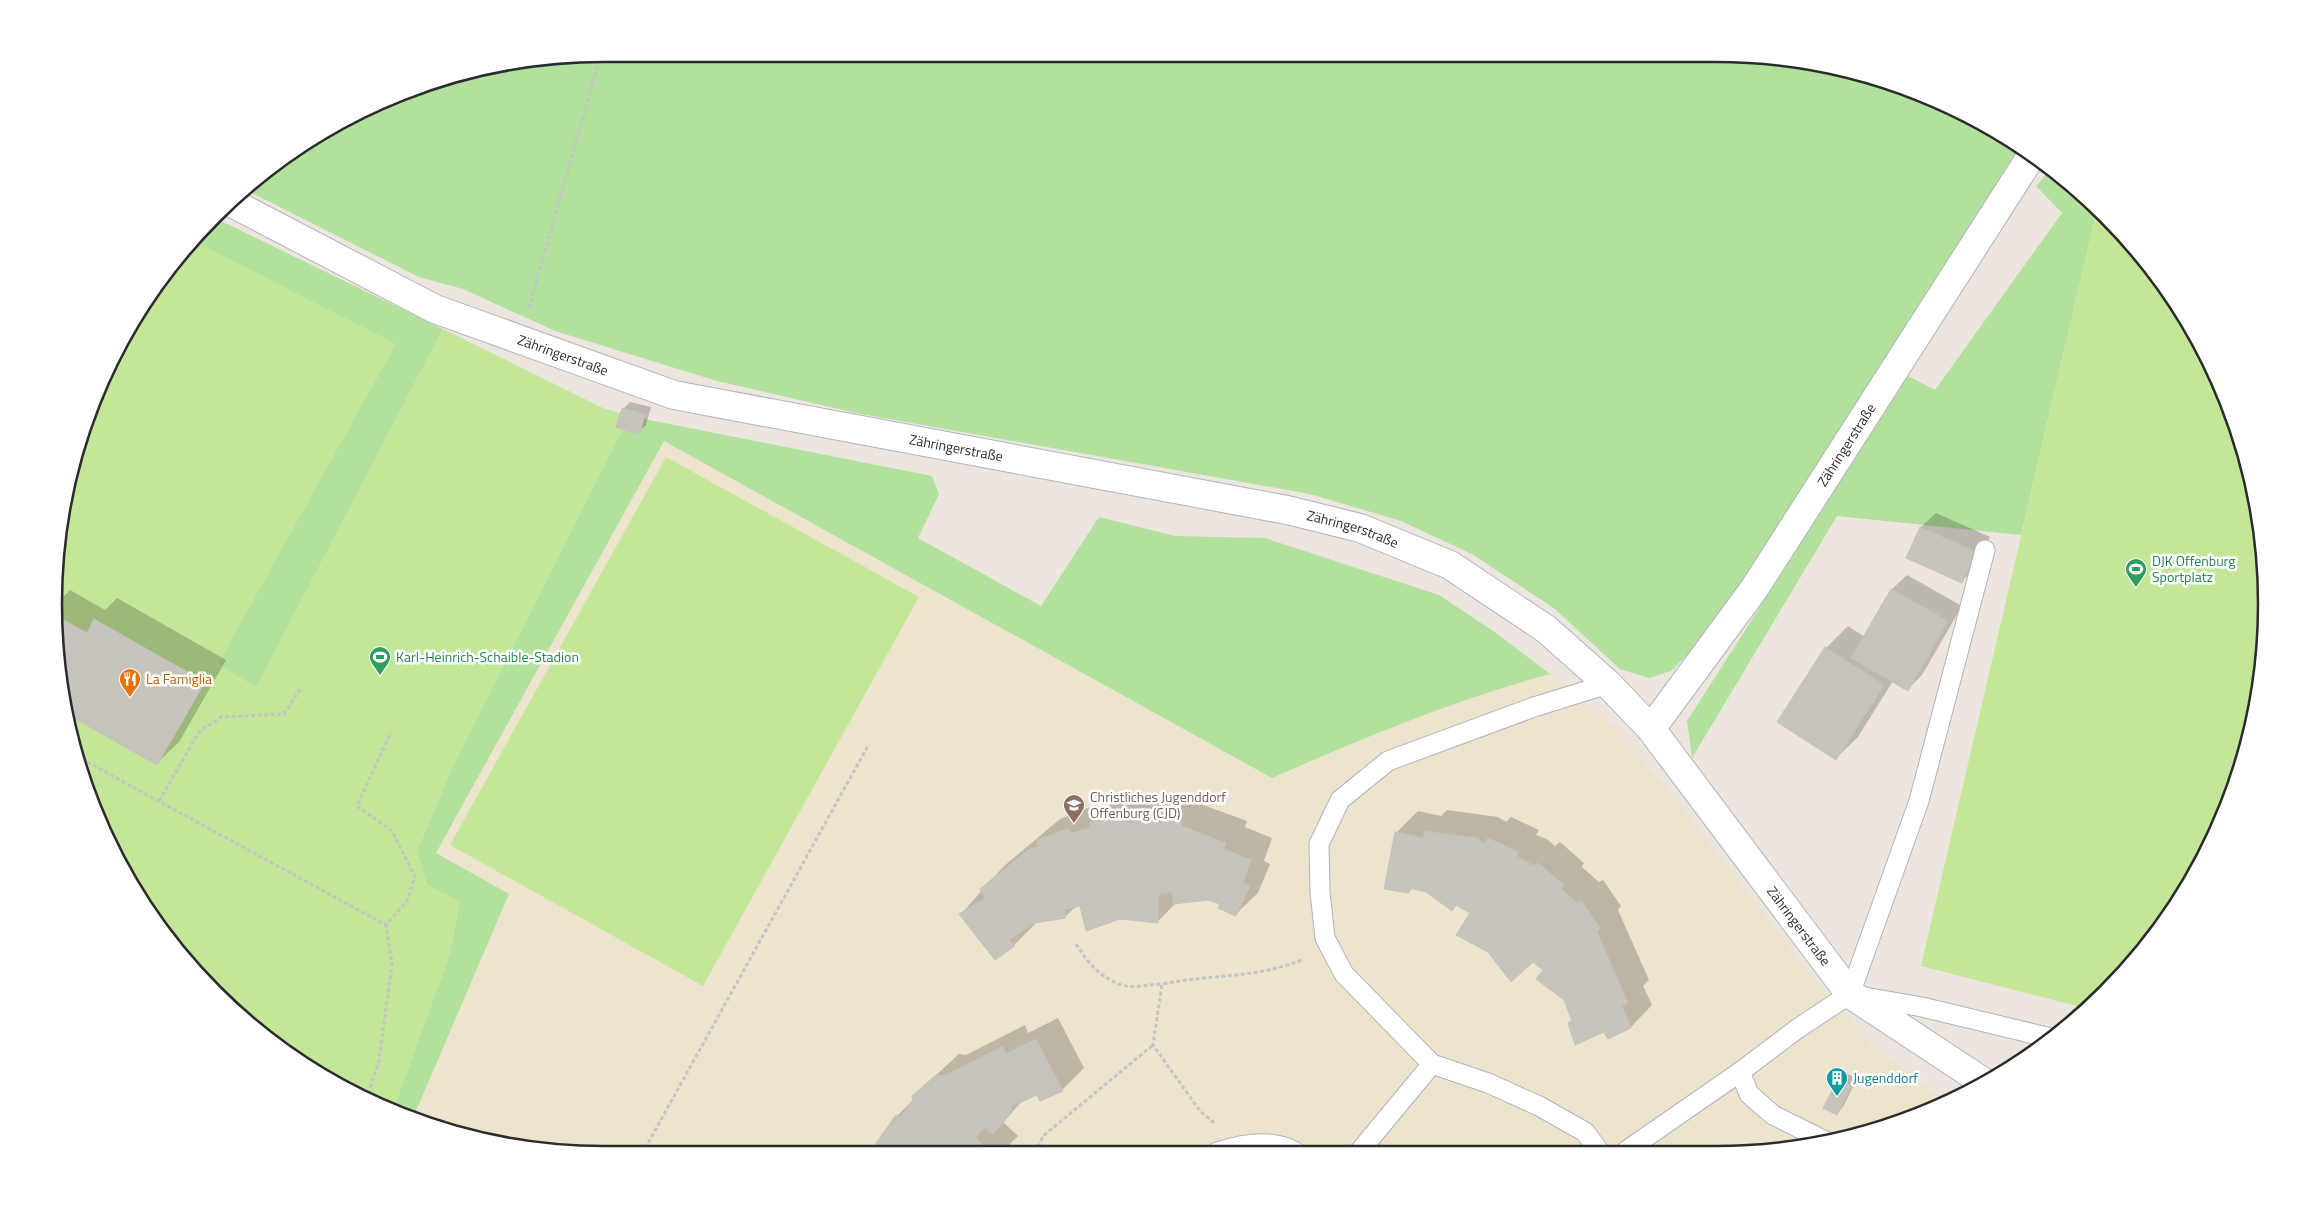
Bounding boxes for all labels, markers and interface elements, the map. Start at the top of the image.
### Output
street label: Zähringerstraße [515,329,611,381]
street label: Zähringerstraße [1811,399,1880,490]
street label: Zähringerstraße [907,428,1005,467]
street label: Zähringerstraße [1305,504,1402,553]
place label: DJK Offenburg Sportplatz [2152,550,2236,587]
sports icon: DJK Offenburg Sportplatz [2124,557,2148,588]
sports icon: Karl-Heinrich-Schaible-Stadion [368,645,392,676]
place label: Karl-Heinrich-Schaible-Stadion [396,646,579,667]
restaurant icon: La Famiglia [118,667,142,698]
place label: La Famiglia [146,668,212,689]
place label: Christliches Jugenddorf Offenburg (CJD) [1090,786,1226,823]
school or university icon: Christliches Jugenddorf Offenburg (CJD) [1062,793,1086,824]
street label: Zähringerstraße [1762,881,1836,970]
building icon: Jugenddorf [1825,1066,1849,1097]
place label: Jugenddorf [1853,1067,1918,1088]

